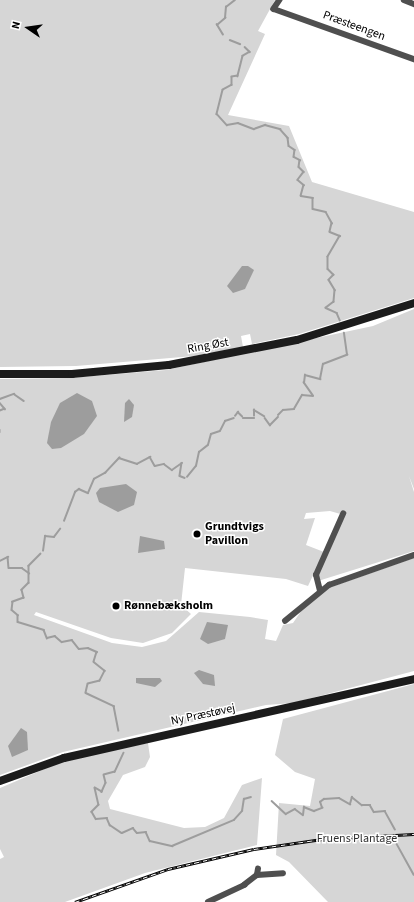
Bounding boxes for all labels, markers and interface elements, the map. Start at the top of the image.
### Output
north arrow [8,8,48,48]
street label: Præsteengen [321,8,387,44]
text: N [8,20,24,30]
street label: Ring Øst [186,335,230,357]
place label: Grundtvigs Pavillon [205,520,264,548]
marker: Grundtvigs Pavillon [192,529,202,539]
place label: Rønnebæksholm [124,599,213,613]
marker: Rønnebæksholm [111,601,121,611]
street label: Ny Præstøvej [170,701,236,729]
park label: Fruens Plantage [317,832,397,846]

